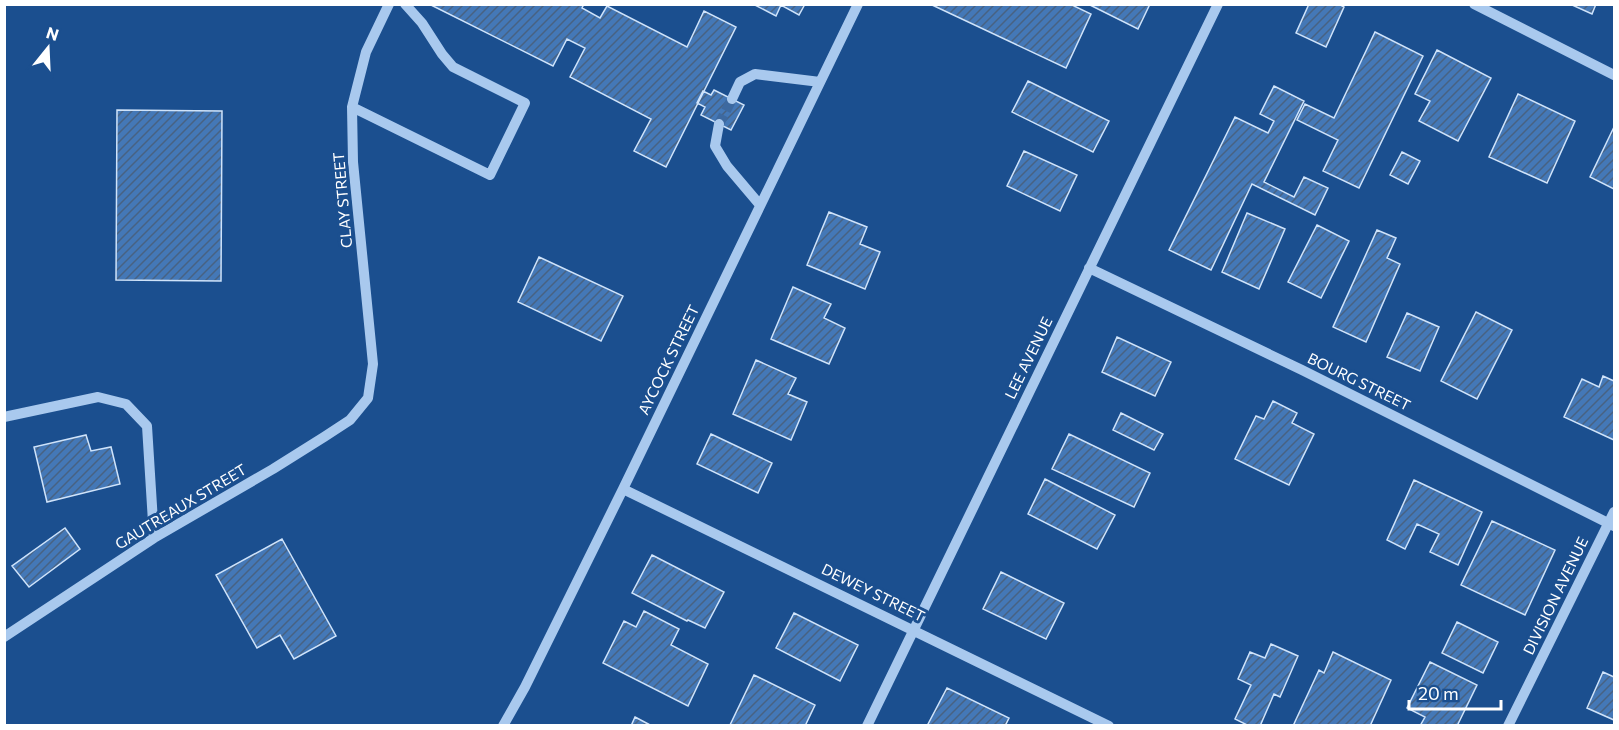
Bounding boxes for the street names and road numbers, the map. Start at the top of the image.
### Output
street label: CLAY STREET [329,151,355,249]
street label: AYCOCK STREET [634,301,703,417]
street label: LEE AVENUE [1001,314,1056,401]
street label: BOURG STREET [1305,348,1414,414]
street label: GAUTREAUX STREET [112,460,250,552]
street label: DIVISION AVENUE [1519,534,1591,657]
street label: DEWEY STREET [819,559,928,625]

